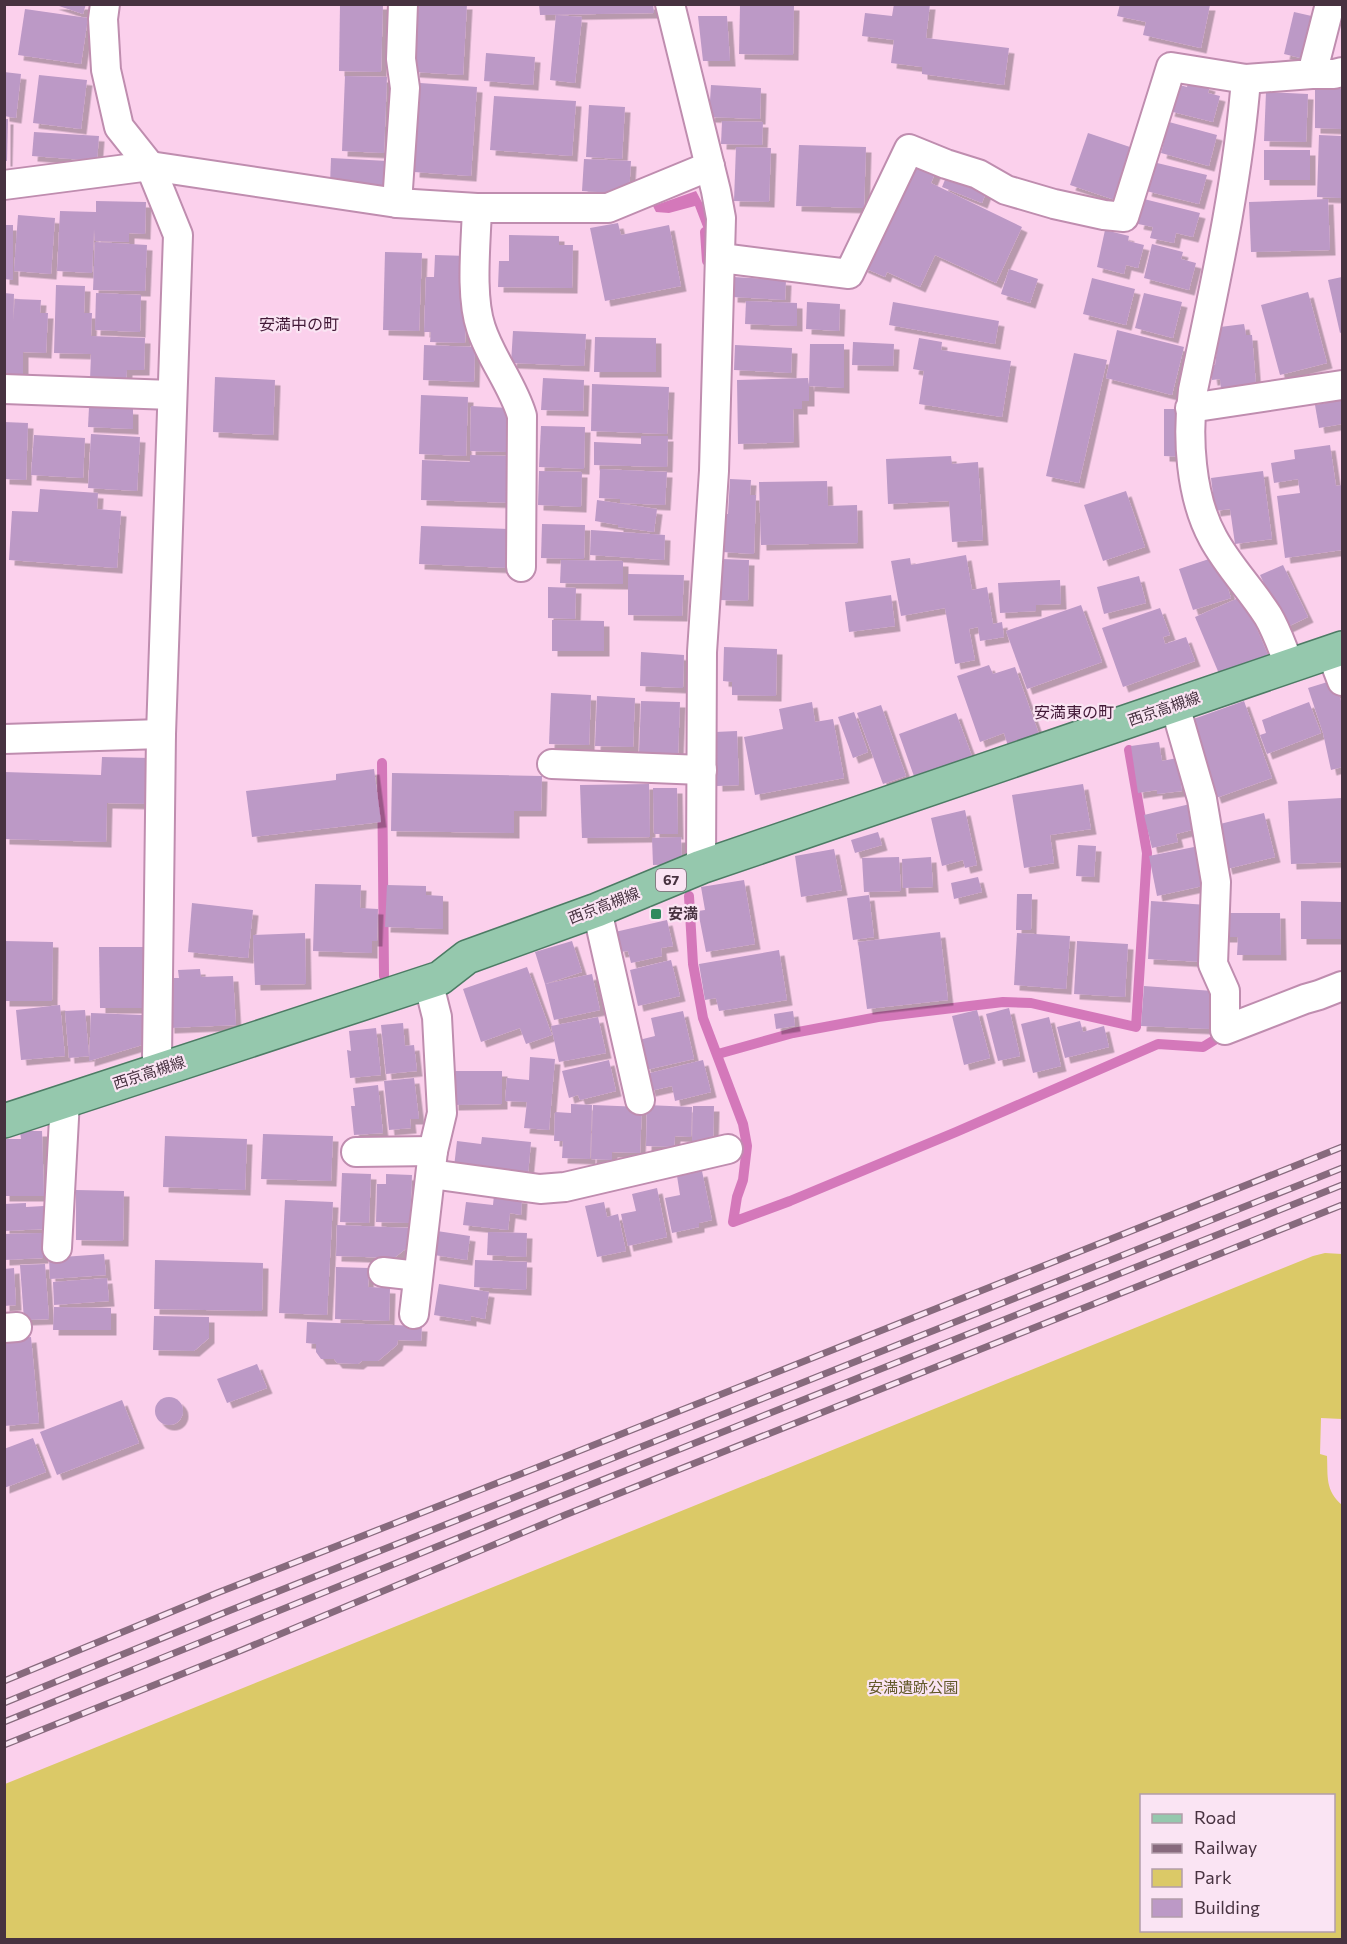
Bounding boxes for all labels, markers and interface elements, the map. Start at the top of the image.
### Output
district label: 安満中の町 [259,314,339,333]
street label: 西京高槻線 [1125,687,1202,729]
district label: 安満東の町 [1034,702,1114,721]
road number: 67 [656,869,686,891]
street label: 西京高槻線 [565,883,642,927]
place label: 安満 [668,904,698,922]
marker: 安満 [649,907,663,921]
street label: 西京高槻線 [110,1052,187,1092]
park label: 安満遺跡公園 [868,1678,958,1696]
legend [1140,1794,1335,1932]
text: Road [1194,1806,1236,1828]
text: Railway [1194,1836,1257,1858]
text: Park [1194,1866,1232,1888]
text: Building [1194,1896,1260,1918]

